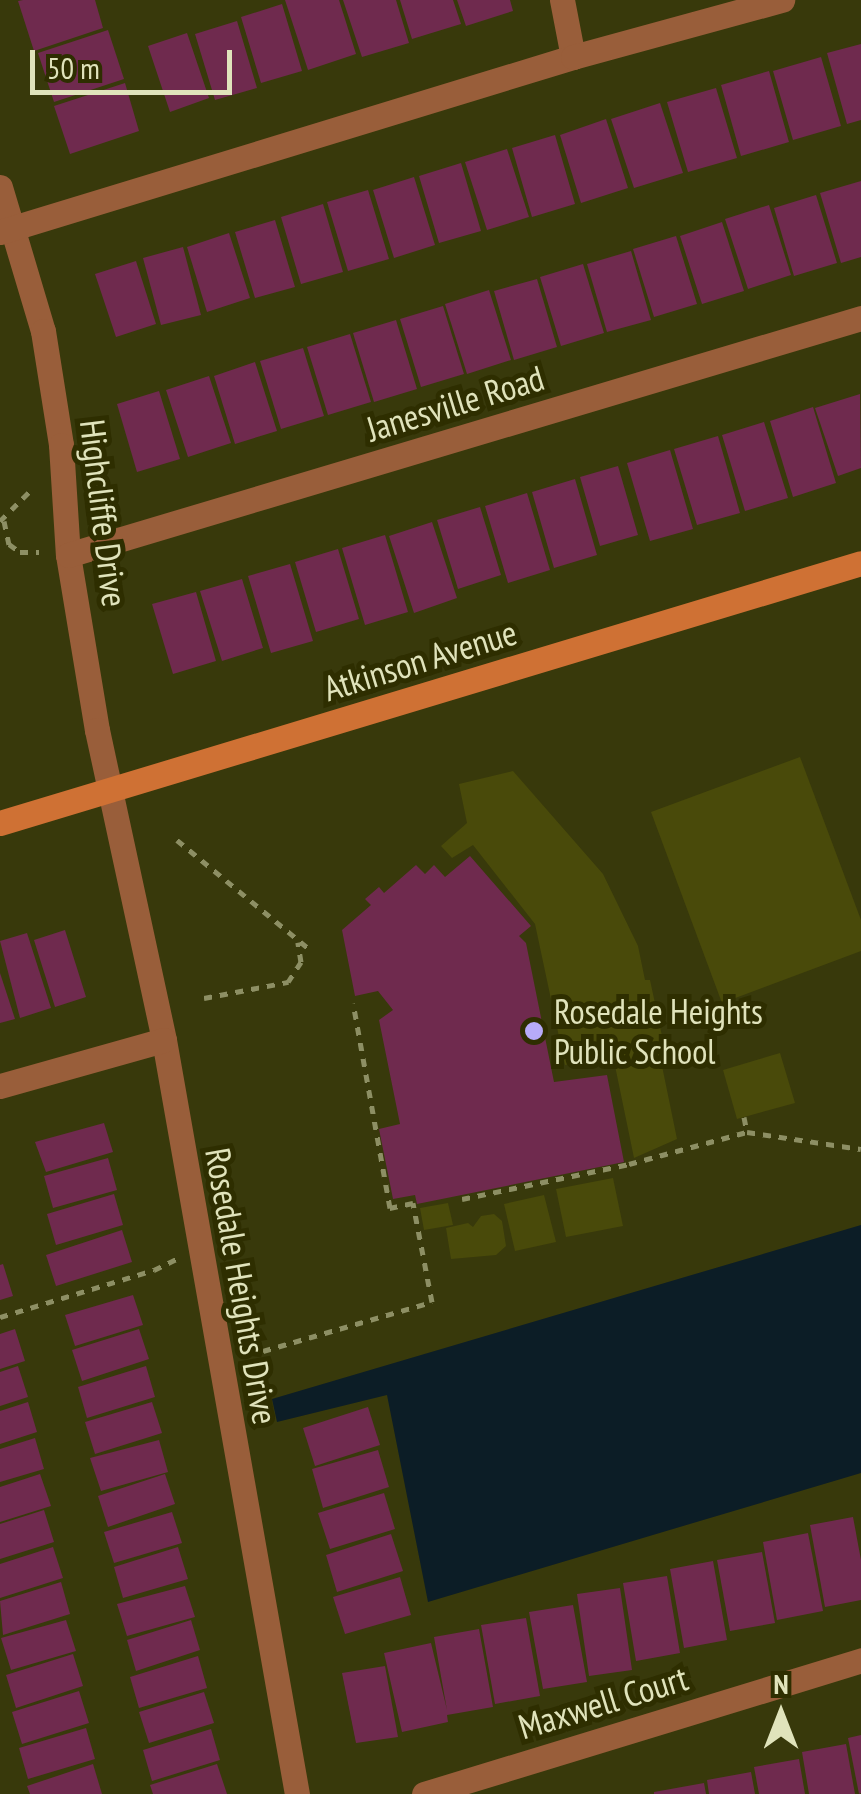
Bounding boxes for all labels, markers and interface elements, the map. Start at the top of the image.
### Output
scale bar [35,30,238,92]
text: 50 m [47,48,100,87]
street label: Janesville Road [361,356,549,450]
street label: Highcliffe Drive [72,417,136,609]
street label: Atkinson Avenue [318,611,522,709]
place label: Rosedale Heights Public School [554,990,763,1072]
marker: Rosedale Heights Public School [523,1020,545,1042]
street label: Rosedale Heights Drive [197,1145,287,1427]
street label: Maxwell Court [513,1656,693,1748]
north arrow [731,1664,831,1764]
text: N [773,1665,789,1702]

